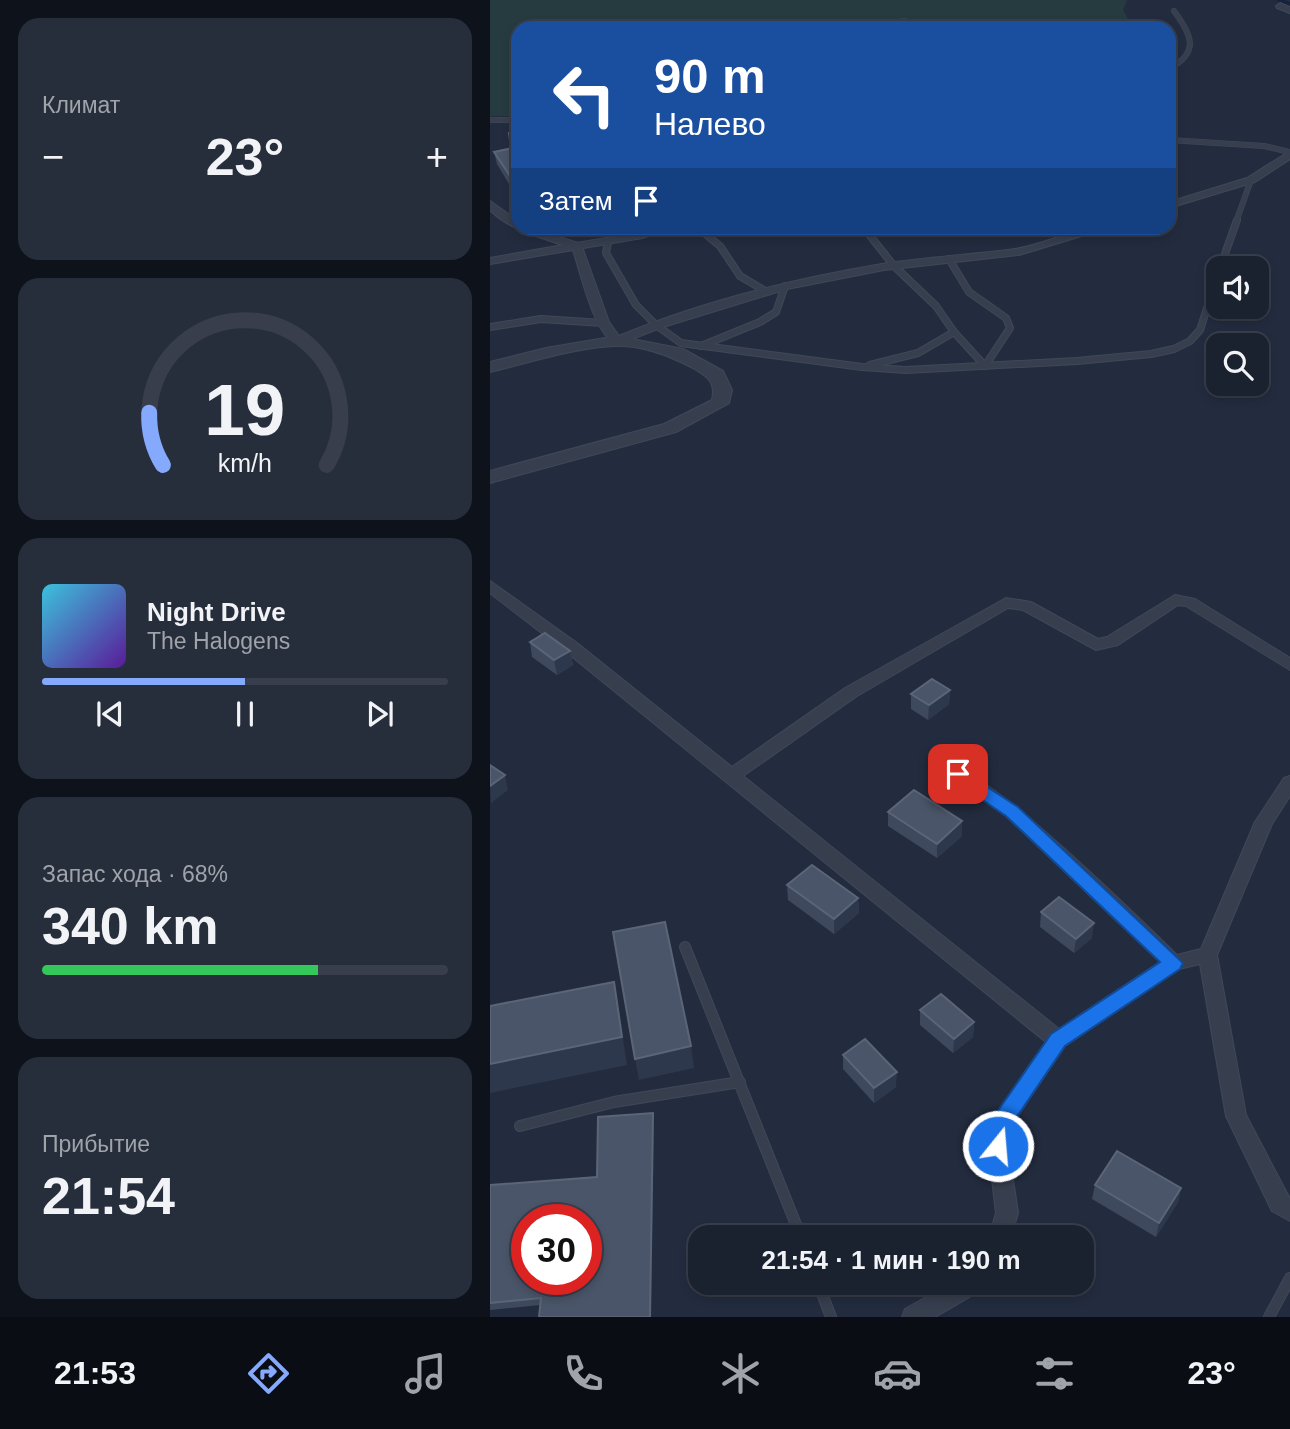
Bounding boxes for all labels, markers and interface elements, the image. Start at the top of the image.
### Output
icon: left [539,49,630,140]
text: 90 m [654,49,766,103]
text: Климат [42,92,120,118]
text: Налево [654,106,766,142]
text: 23° [206,128,284,186]
text: − [42,136,64,178]
text: + [426,136,448,178]
icon: arrive [627,182,665,220]
text: Затем [539,186,613,216]
map controls [1206,256,1269,396]
button: sound [1206,256,1269,319]
button: search [1206,333,1269,396]
text: 19 [205,369,285,450]
text: km/h [218,448,272,476]
text: Night Drive [147,597,286,627]
text: The Halogens [147,628,290,654]
icon: previous [91,695,129,733]
icon: pause [226,695,264,733]
icon: next [361,695,399,733]
pin [928,744,988,804]
icon: arrive [939,755,977,793]
text: Запас хода · 68% [42,861,228,887]
text: 340 km [42,897,218,955]
position arrow [961,1109,1035,1183]
text: Прибытие [42,1131,150,1157]
text: 21:54 [42,1167,175,1225]
speed limit sign: 30 [511,1204,602,1295]
text: 21:54 · 1 мин · 190 m [761,1245,1021,1275]
icon: directions [244,1349,293,1398]
icon: music [401,1349,450,1398]
icon: phone [559,1349,608,1398]
icon: climate [716,1349,765,1398]
icon: car [873,1349,922,1398]
icon: filters [1030,1349,1079,1398]
text: 21:53 [54,1355,136,1391]
text: 23° [1187,1355,1236,1391]

